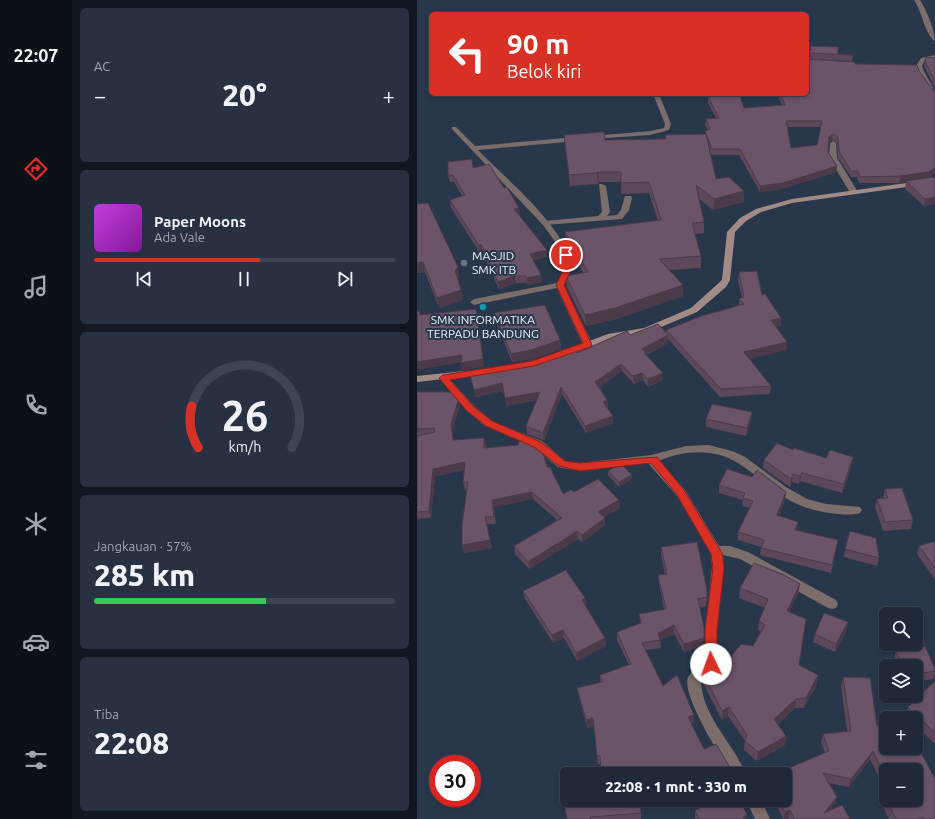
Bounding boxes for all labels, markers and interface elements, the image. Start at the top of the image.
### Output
icon: left [441,28,493,80]
text: 90 m [507,28,569,59]
text: 22:07 [13,45,59,65]
text: AC [94,59,110,73]
text: Belok kiri [507,61,581,81]
text: 20° [222,78,267,112]
text: − [94,83,106,108]
text: + [383,83,395,108]
icon: directions [22,155,50,183]
text: Paper Moons [154,213,246,230]
text: Ada Vale [154,230,205,244]
pin [549,238,583,272]
icon: arrive [555,244,577,266]
place label: MASJID SMK ITB [472,249,516,276]
marker: MASJID SMK ITB [459,258,469,268]
icon: previous [133,268,155,290]
icon: pause [233,268,255,290]
icon: next [334,268,356,290]
icon: music [22,273,50,301]
marker: SMK INFORMATIKA TERPADU BANDUNG [478,302,488,312]
place label: SMK INFORMATIKA TERPADU BANDUNG [427,313,539,340]
icon: phone [22,391,50,419]
text: 26 [221,391,268,438]
text: km/h [228,438,261,454]
icon: climate [22,510,50,538]
text: Jangkauan · 57% [94,539,192,553]
text: 285 km [94,558,195,592]
map controls [879,607,923,807]
button: search [879,607,923,651]
icon: car [22,628,50,656]
position arrow [690,643,732,685]
button: layers [879,659,923,703]
text: Tiba [94,707,119,721]
button: + [879,711,923,755]
text: 22:08 [94,726,169,760]
icon: filters [22,746,50,774]
speed limit sign: 30 [429,755,481,807]
button: − [879,763,923,807]
text: 22:08 · 1 mnt · 330 m [605,778,747,795]

